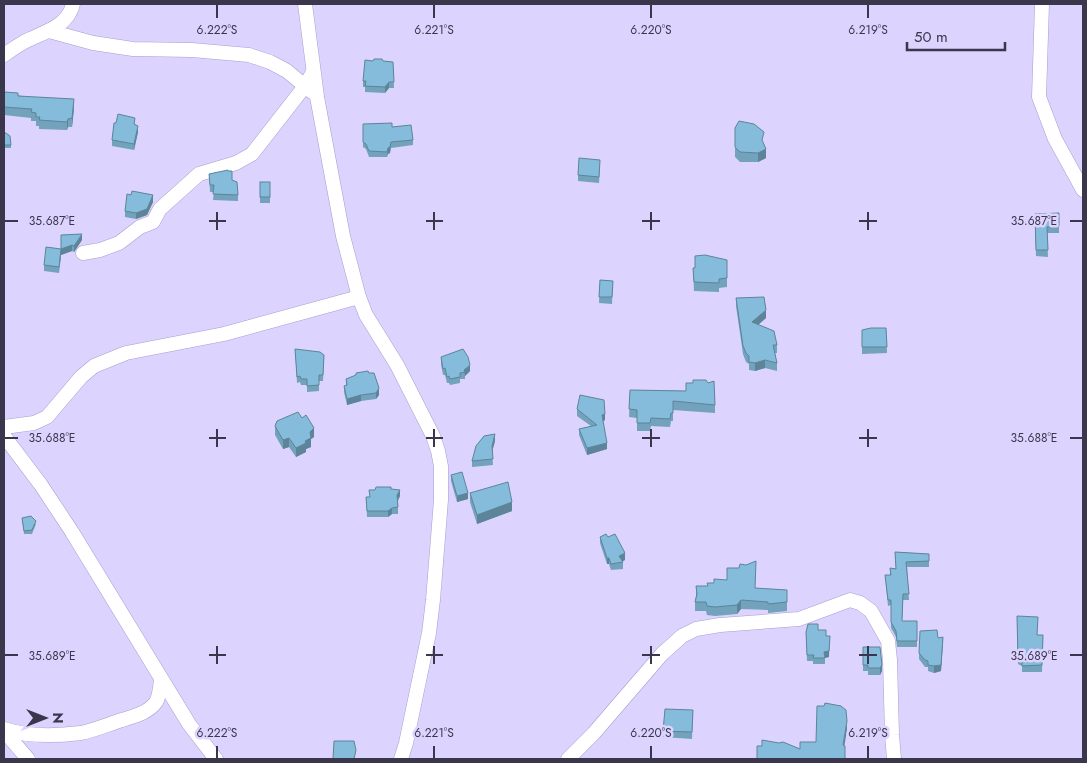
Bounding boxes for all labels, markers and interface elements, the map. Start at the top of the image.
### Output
scale bar [907,20,1004,52]
text: 6.222°S [197,21,238,39]
text: 6.221°S [414,21,454,39]
text: 6.220°S [630,21,672,39]
text: 6.219°S [848,21,888,39]
text: 50 m [914,26,948,48]
text: 35.687°E [29,212,75,230]
text: 35.687°E [1011,212,1057,230]
text: 35.688°E [29,429,75,447]
text: 35.688°E [1011,429,1057,447]
text: 35.689°E [28,647,76,665]
text: 35.689°E [1010,647,1058,665]
north arrow [20,693,70,743]
text: N [48,712,68,724]
text: 6.222°S [197,724,238,742]
text: 6.221°S [414,724,454,742]
text: 6.220°S [630,724,672,742]
text: 6.219°S [848,724,888,742]

